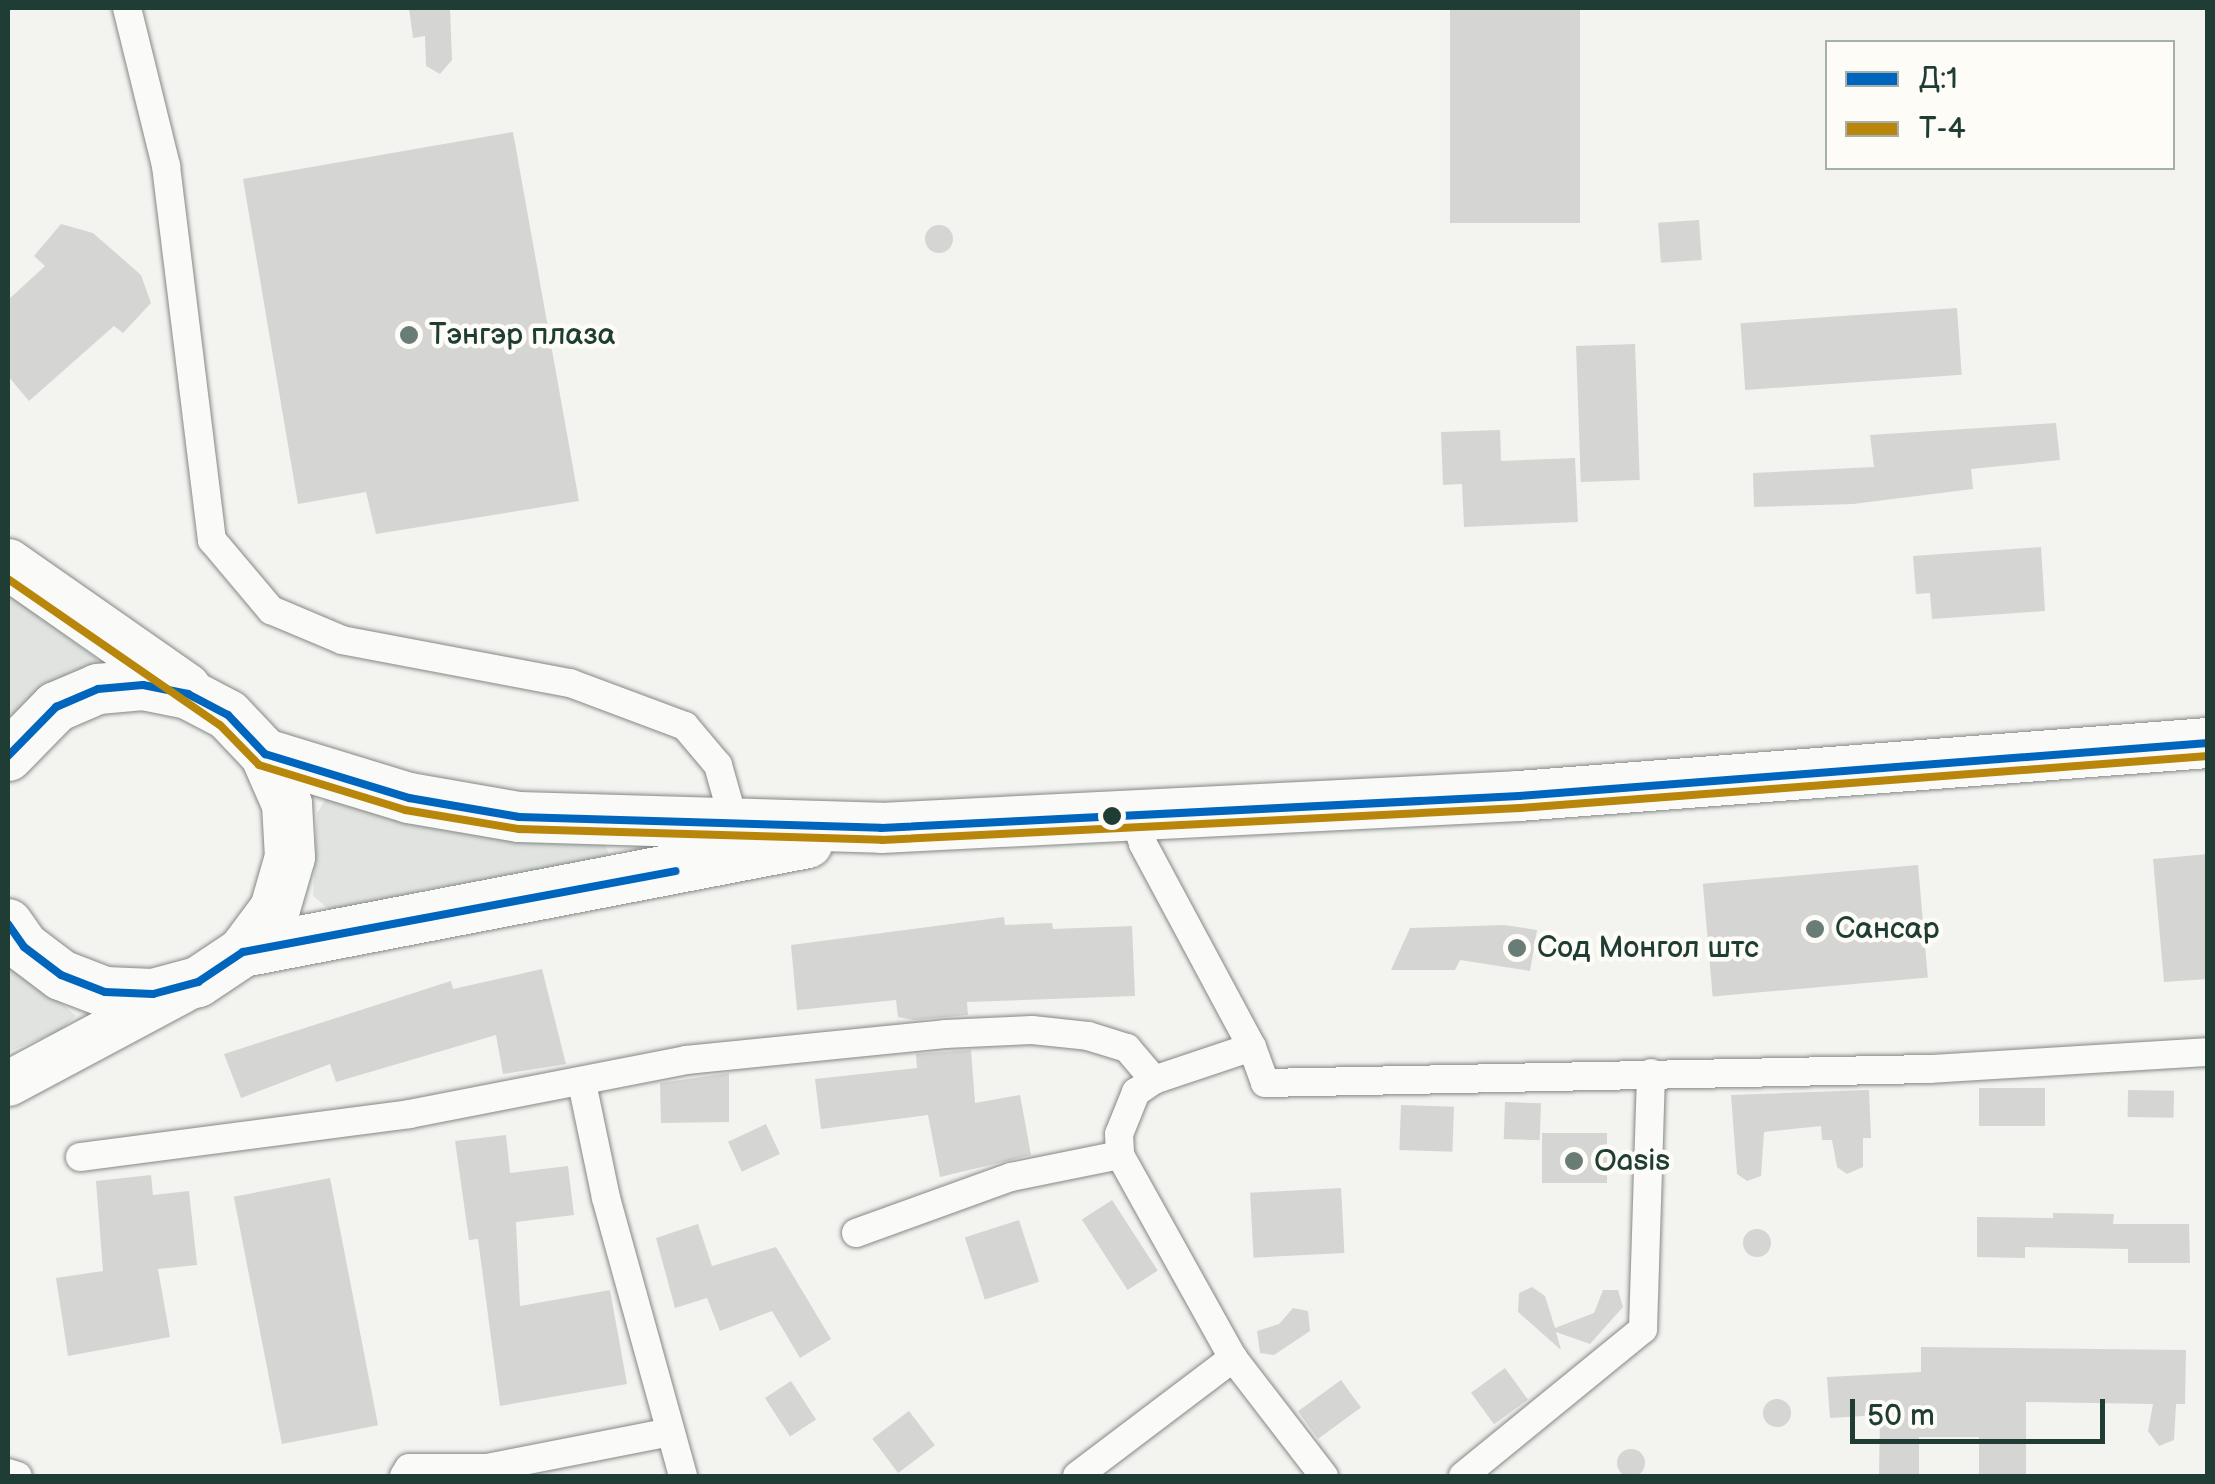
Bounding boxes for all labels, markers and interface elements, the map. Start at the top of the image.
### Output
legend [1825,40,2175,170]
text: Д:1 [1919,61,1958,97]
text: Т-4 [1919,111,1966,147]
place label: Тэнгэр плаза [429,317,615,353]
marker: Тэнгэр плаза [398,324,420,346]
unlabelled marker [1102,806,1122,826]
place label: Сансар [1835,911,1939,947]
marker: Сансар [1804,918,1826,940]
place label: Сод Монгол штс [1537,930,1759,966]
marker: Сод Монгол штс [1506,937,1528,959]
place label: Oasis [1594,1143,1670,1179]
marker: Oasis [1563,1150,1585,1172]
scale bar [1855,1379,2110,1441]
text: 50 m [1867,1398,1935,1434]

